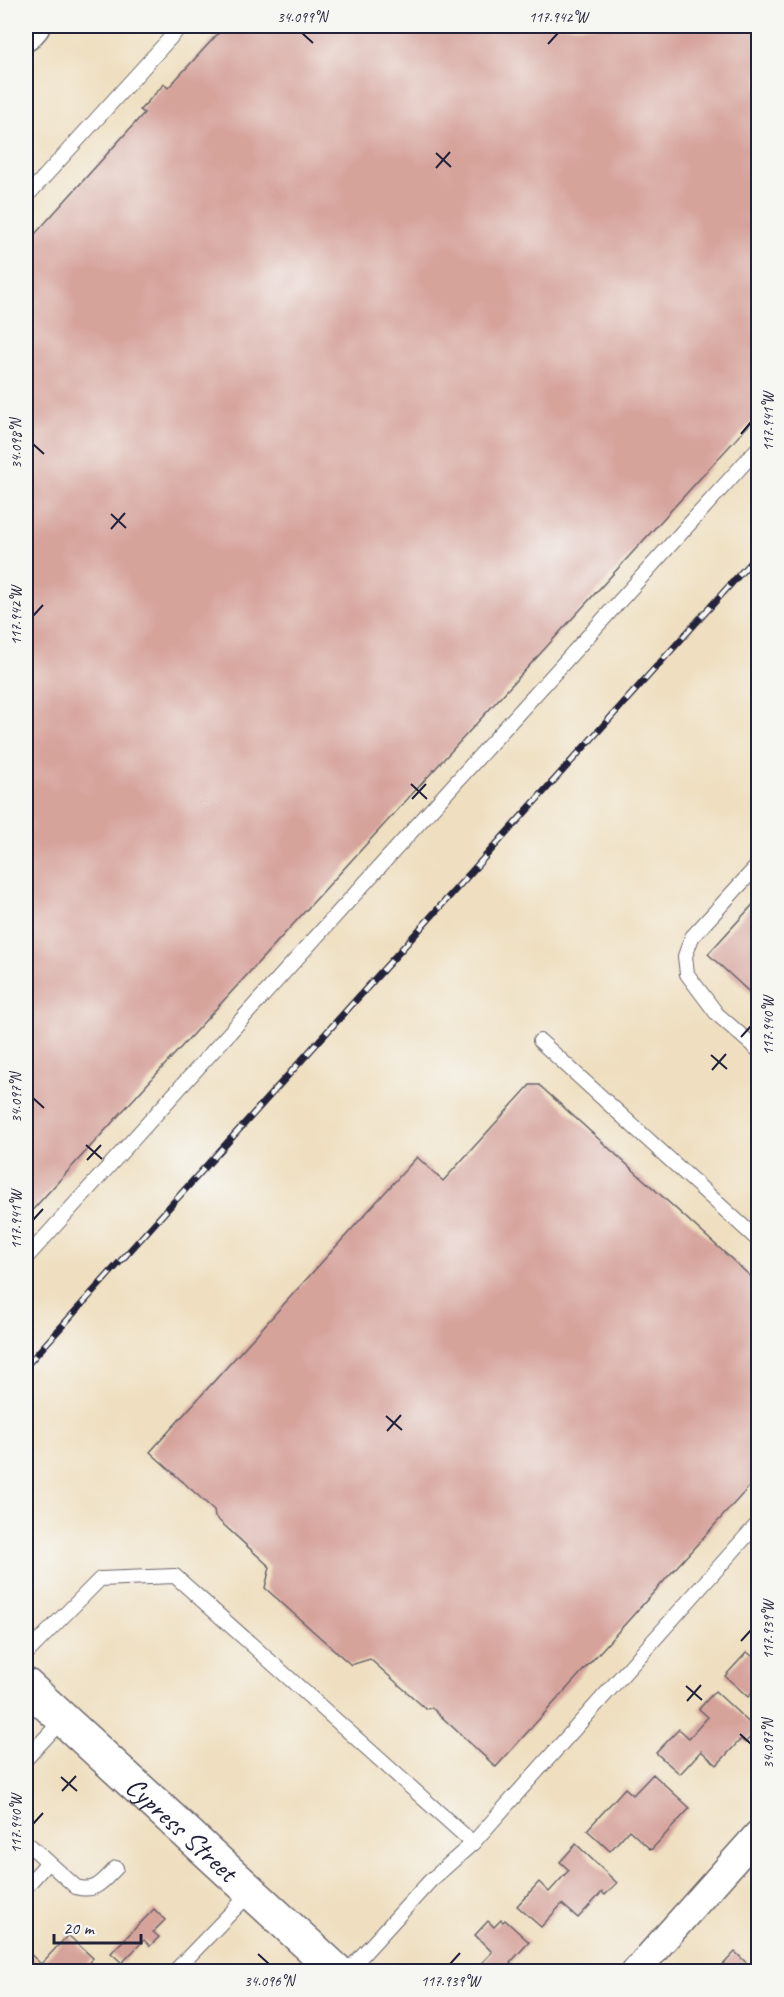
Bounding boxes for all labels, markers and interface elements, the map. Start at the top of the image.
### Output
text: 34.099°N [277,8,330,27]
text: 117.942°W [529,8,590,27]
text: 117.941°W [759,390,778,451]
text: 34.098°N [7,416,26,469]
text: 117.942°W [7,584,26,645]
text: 117.940°W [759,994,778,1055]
text: 34.097°N [7,1070,26,1123]
text: 117.941°W [7,1188,26,1249]
text: 117.939°W [759,1598,778,1659]
text: 34.097°N [759,1716,778,1769]
street label: Cypress Street [119,1769,247,1891]
text: 117.940°W [7,1792,26,1853]
scale bar [54,1907,141,1945]
text: 20 m [63,1917,96,1939]
text: 34.096°N [244,1972,297,1991]
text: 117.939°W [421,1972,482,1991]

